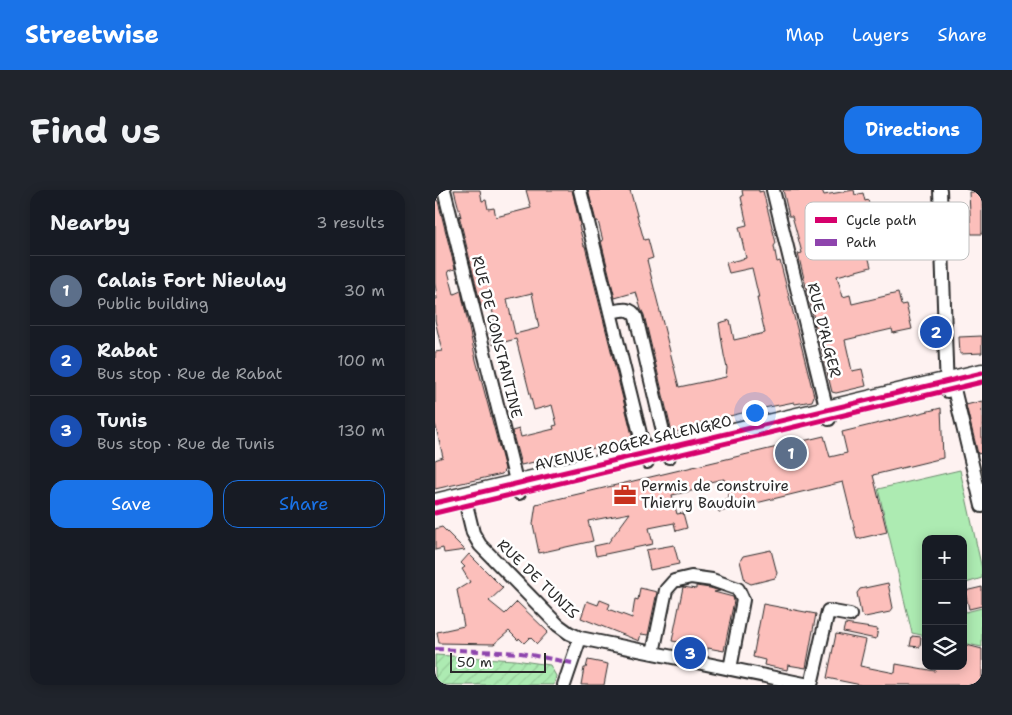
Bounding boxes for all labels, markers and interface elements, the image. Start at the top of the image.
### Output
text: Streetwise [25,19,159,51]
text: Map [786,23,824,47]
text: Layers [852,23,909,47]
text: Share [937,23,987,47]
button: Directions [844,106,982,154]
text: Find us [30,107,161,154]
legend [805,202,969,260]
text: Nearby [50,209,130,237]
text: Cycle path [846,211,917,229]
text: 3 results [316,212,385,233]
text: Path [846,233,877,251]
street label: RUE DE CONSTANTINE [467,254,527,420]
text: Calais Fort Nieulay [97,268,287,293]
text: 1 [62,280,70,301]
text: 30 m [344,280,385,301]
street label: RUE D'ALGER [803,281,845,379]
text: Public building [97,293,209,314]
pin: 2 [920,313,952,351]
text: Rabat [97,338,158,363]
text: 2 [60,350,72,371]
text: 100 m [337,350,385,371]
text: Bus stop · Rue de Rabat [97,363,283,384]
your location [742,400,768,426]
text: Tunis [97,408,147,433]
street label: AVENUE ROGER SALENGRO [532,411,734,475]
text: 3 [60,420,72,441]
text: 130 m [338,420,385,441]
text: Bus stop · Rue de Tunis [97,433,275,454]
pin: 1 [775,434,807,472]
place label: Permis de construire Thierry Bauduin [641,476,789,513]
button: Save [50,480,213,528]
button: Share [223,480,385,528]
office icon: Permis de construire Thierry Bauduin [612,482,638,508]
street label: RUE DE TUNIS [493,535,583,623]
map controls [922,535,967,670]
button: + [922,535,967,580]
button: − [922,580,967,625]
button: layers [922,625,967,670]
pin: 3 [674,634,706,672]
scale bar [450,650,546,673]
text: 50 m [457,653,492,671]

